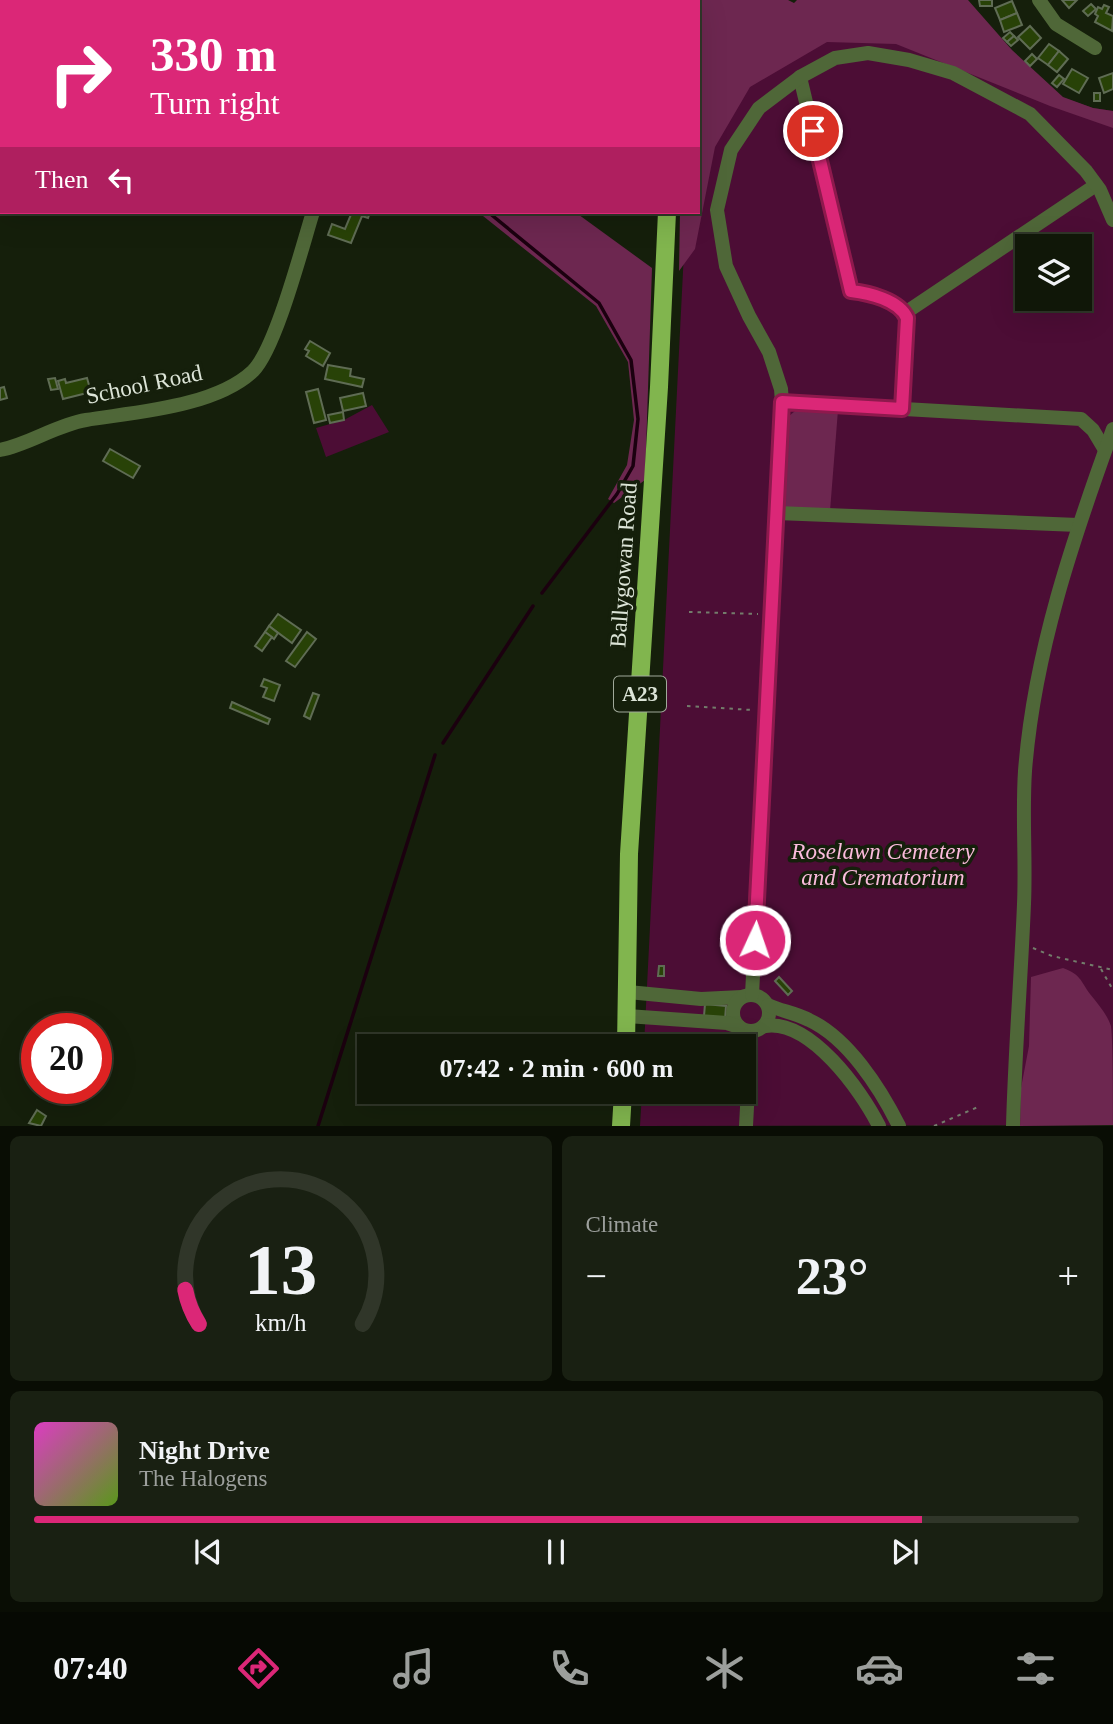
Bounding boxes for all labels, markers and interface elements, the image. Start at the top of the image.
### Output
text: 330 m [150,27,277,82]
icon: right [35,28,126,119]
text: Turn right [150,85,280,121]
pin [783,101,843,161]
icon: arrive [794,112,832,150]
icon: left [102,161,140,199]
text: Then [35,165,88,194]
map controls [1015,234,1092,311]
button: layers [1015,234,1092,311]
street label: School Road [84,360,205,409]
street label: Ballygowan Road [605,481,642,648]
road number: A23 [614,676,666,712]
park label: Roselawn Cemetery and Crematorium [790,839,975,890]
position arrow [718,903,792,977]
speed limit sign: 20 [21,1013,112,1104]
text: 07:42 · 2 min · 600 m [440,1054,674,1083]
text: Climate [586,1212,658,1237]
text: 13 [244,1230,317,1311]
text: 23° [796,1248,869,1305]
text: − [586,1255,607,1297]
text: + [1058,1255,1079,1297]
text: km/h [255,1309,307,1336]
text: Night Drive [139,1436,270,1465]
text: The Halogens [139,1466,267,1491]
icon: previous [189,1533,227,1571]
icon: pause [537,1533,575,1571]
icon: next [886,1533,924,1571]
icon: directions [234,1644,283,1693]
icon: music [389,1644,438,1693]
icon: phone [545,1644,594,1693]
icon: climate [700,1644,749,1693]
icon: car [855,1644,904,1693]
icon: filters [1011,1644,1060,1693]
text: 07:40 [53,1650,128,1686]

